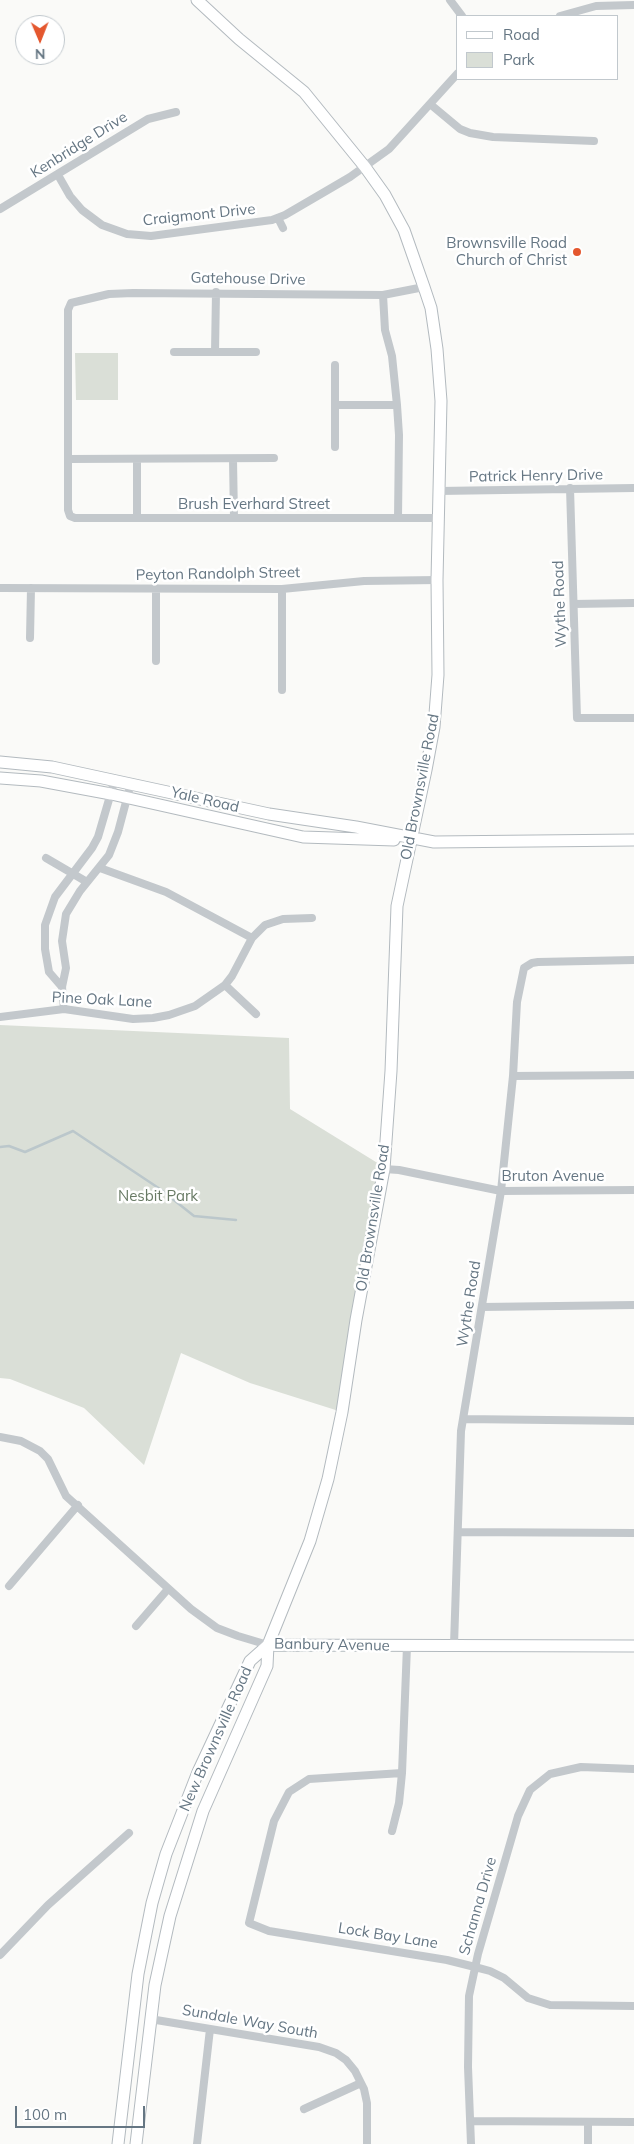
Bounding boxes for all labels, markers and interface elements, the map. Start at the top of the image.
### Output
north arrow [15,15,65,65]
legend [456,15,619,80]
text: Road [503,25,540,44]
text: N [35,45,46,63]
text: Park [503,50,535,69]
street label: Kenbridge Drive [27,108,131,182]
street label: Craigmont Drive [142,200,256,230]
place label: Brownsville Road Church of Christ [446,234,567,269]
marker: Brownsville Road Church of Christ [571,246,583,258]
street label: Gatehouse Drive [190,269,306,289]
street label: Patrick Henry Drive [469,466,603,486]
street label: Brush Everhard Street [178,495,330,513]
street label: Wythe Road [549,560,571,648]
street label: Peyton Randolph Street [136,564,300,584]
street label: Old Brownsville Road [397,712,443,862]
street label: Yale Road [169,783,241,817]
street label: Pine Oak Lane [51,988,153,1012]
street label: Old Brownsville Road [352,1143,394,1293]
street label: Bruton Avenue [502,1167,604,1185]
park label: Nesbit Park [118,1187,198,1205]
street label: Wythe Road [453,1260,485,1348]
street label: Banbury Avenue [274,1635,390,1655]
street label: New Brownsville Road [176,1664,256,1814]
street label: Schanna Drive [455,1855,501,1957]
street label: Lock Bay Lane [337,1919,439,1953]
street label: Sundale Way South [181,2001,319,2043]
scale bar [18,2096,148,2128]
text: 100 m [23,2105,67,2124]

